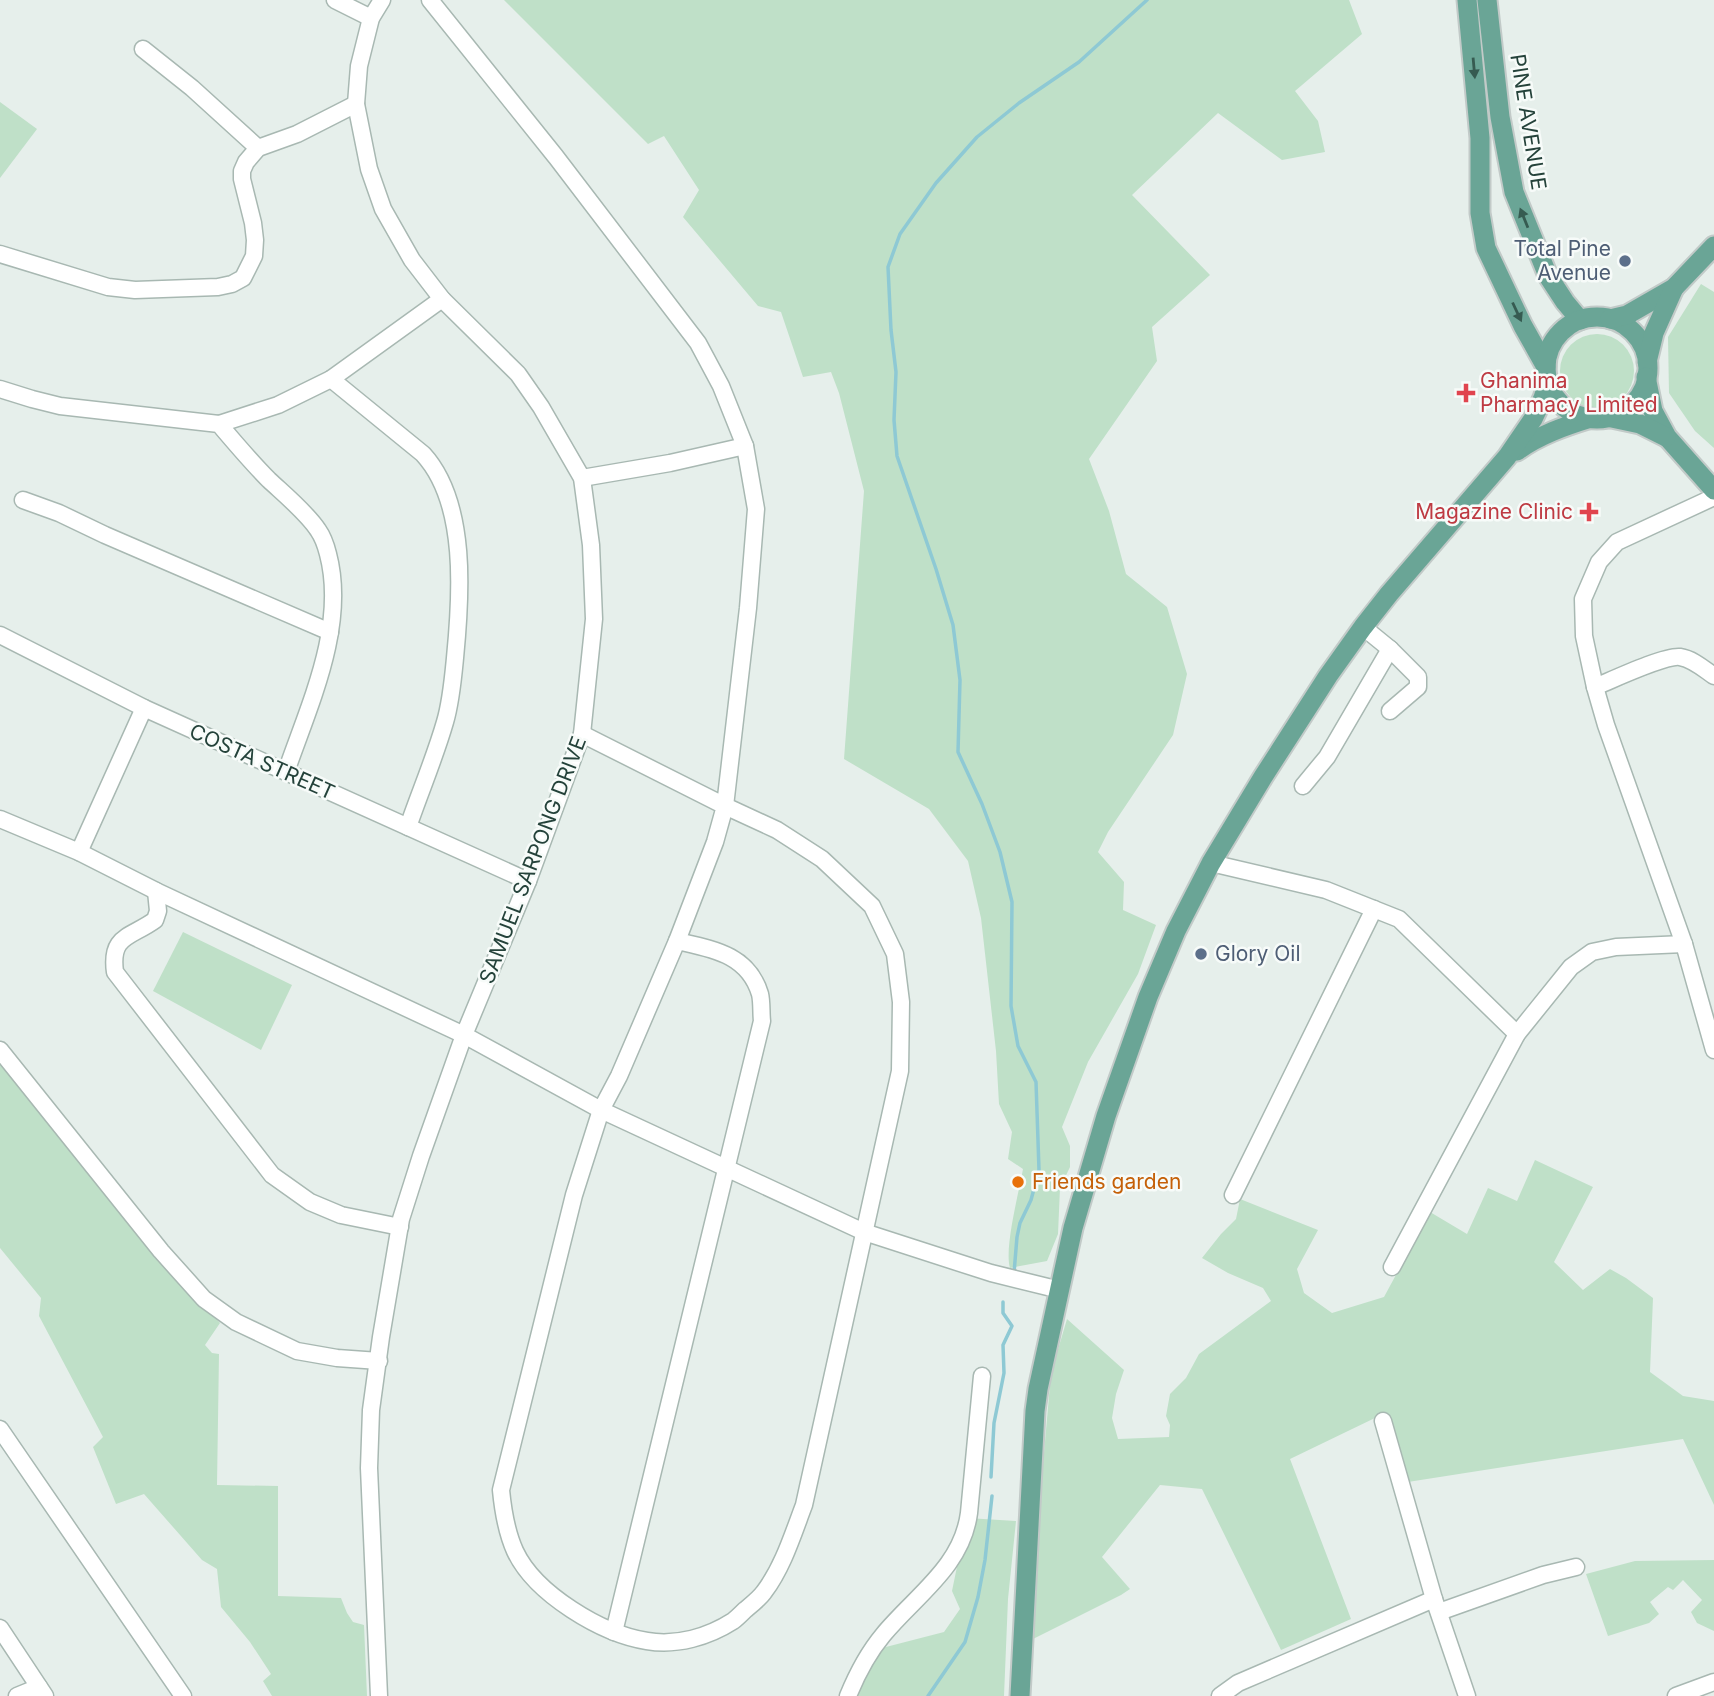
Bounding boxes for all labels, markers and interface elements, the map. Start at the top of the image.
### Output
street label: PINE AVENUE [1505,52,1552,192]
one-way arrow [1469,57,1480,79]
one-way arrow [1518,207,1529,228]
place label: Total Pine Avenue [1514,236,1611,285]
marker: Total Pine Avenue [1617,253,1633,269]
one-way arrow [1511,302,1522,322]
place label: Ghanima Pharmacy Limited [1480,368,1658,417]
marker: Ghanima Pharmacy Limited [1458,385,1474,401]
place label: Magazine Clinic [1415,499,1573,524]
marker: Magazine Clinic [1579,502,1599,522]
street label: COSTA STREET [186,718,339,805]
street label: SAMUEL SARPONG DRIVE [474,733,591,987]
place label: Glory Oil [1215,941,1301,966]
marker: Glory Oil [1193,946,1209,962]
place label: Friends garden [1032,1169,1181,1194]
marker: Friends garden [1010,1174,1026,1190]

